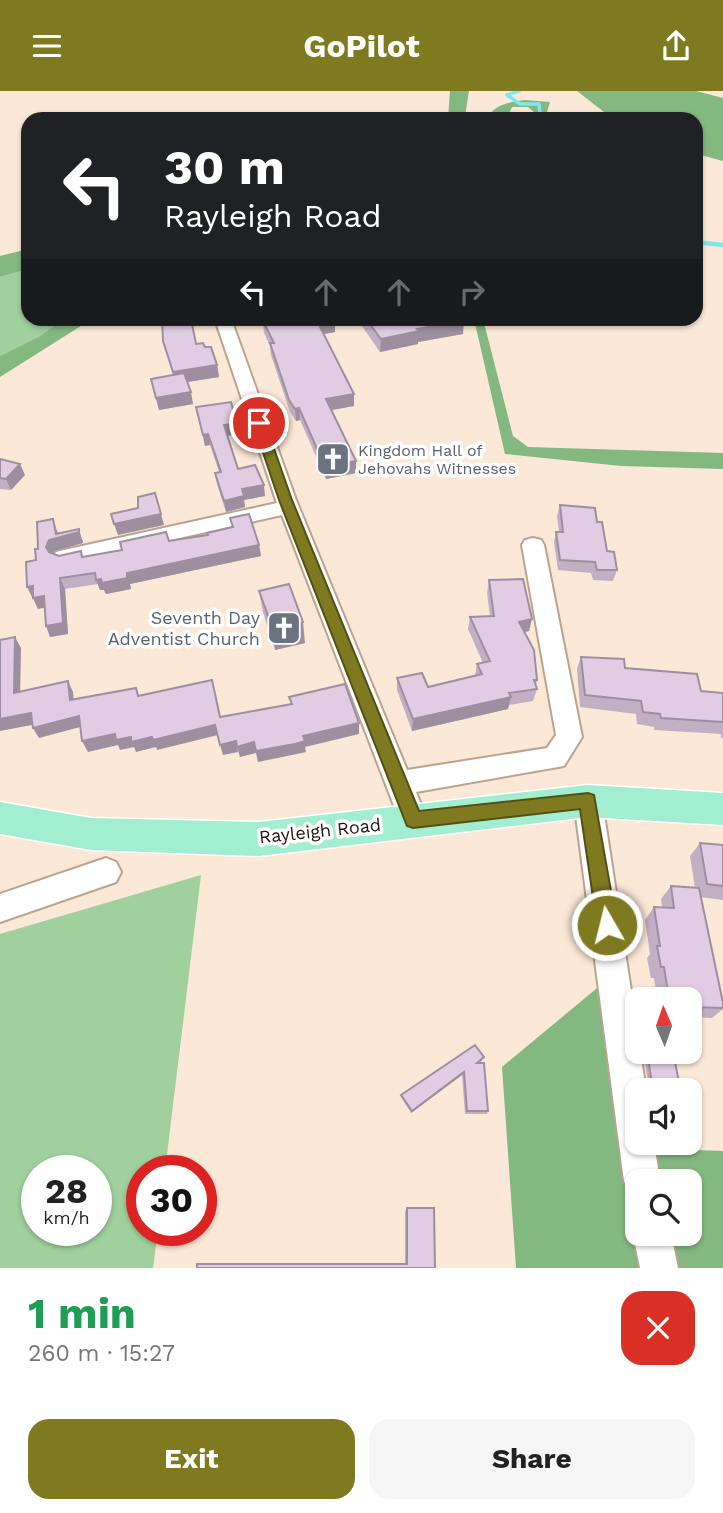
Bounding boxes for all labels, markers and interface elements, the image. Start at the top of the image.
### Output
icon: menu [28,27,66,65]
text: GoPilot [303,27,420,65]
icon: share [657,27,695,65]
text: 30 m [164,138,285,196]
icon: left [49,140,140,231]
text: Rayleigh Road [164,197,382,235]
icon: left [234,273,272,311]
icon: ahead [307,273,345,311]
icon: ahead [380,273,418,311]
icon: right [453,273,491,311]
pin [229,393,289,453]
icon: arrive [240,404,278,442]
church icon: Kingdom Hall of Jehovahs Witnesses [314,440,352,478]
place label: Kingdom Hall of Jehovahs Witnesses [358,441,516,478]
place label: Seventh Day Adventist Church [108,607,261,649]
church icon: Seventh Day Adventist Church [265,609,303,647]
street label: Rayleigh Road [258,814,382,847]
position arrow [570,888,644,962]
north arrow [625,987,702,1064]
map controls [625,987,702,1246]
button: sound [625,1078,702,1155]
speed limit sign: 30 [126,1155,217,1246]
button: search [625,1169,702,1246]
text: 28 [45,1170,88,1212]
text: km/h [43,1207,90,1228]
text: 1 min [28,1289,136,1338]
button: close [621,1291,695,1365]
text: 260 m · 15:27 [28,1340,175,1367]
button: Exit [28,1419,355,1499]
button: Share [369,1419,695,1499]

